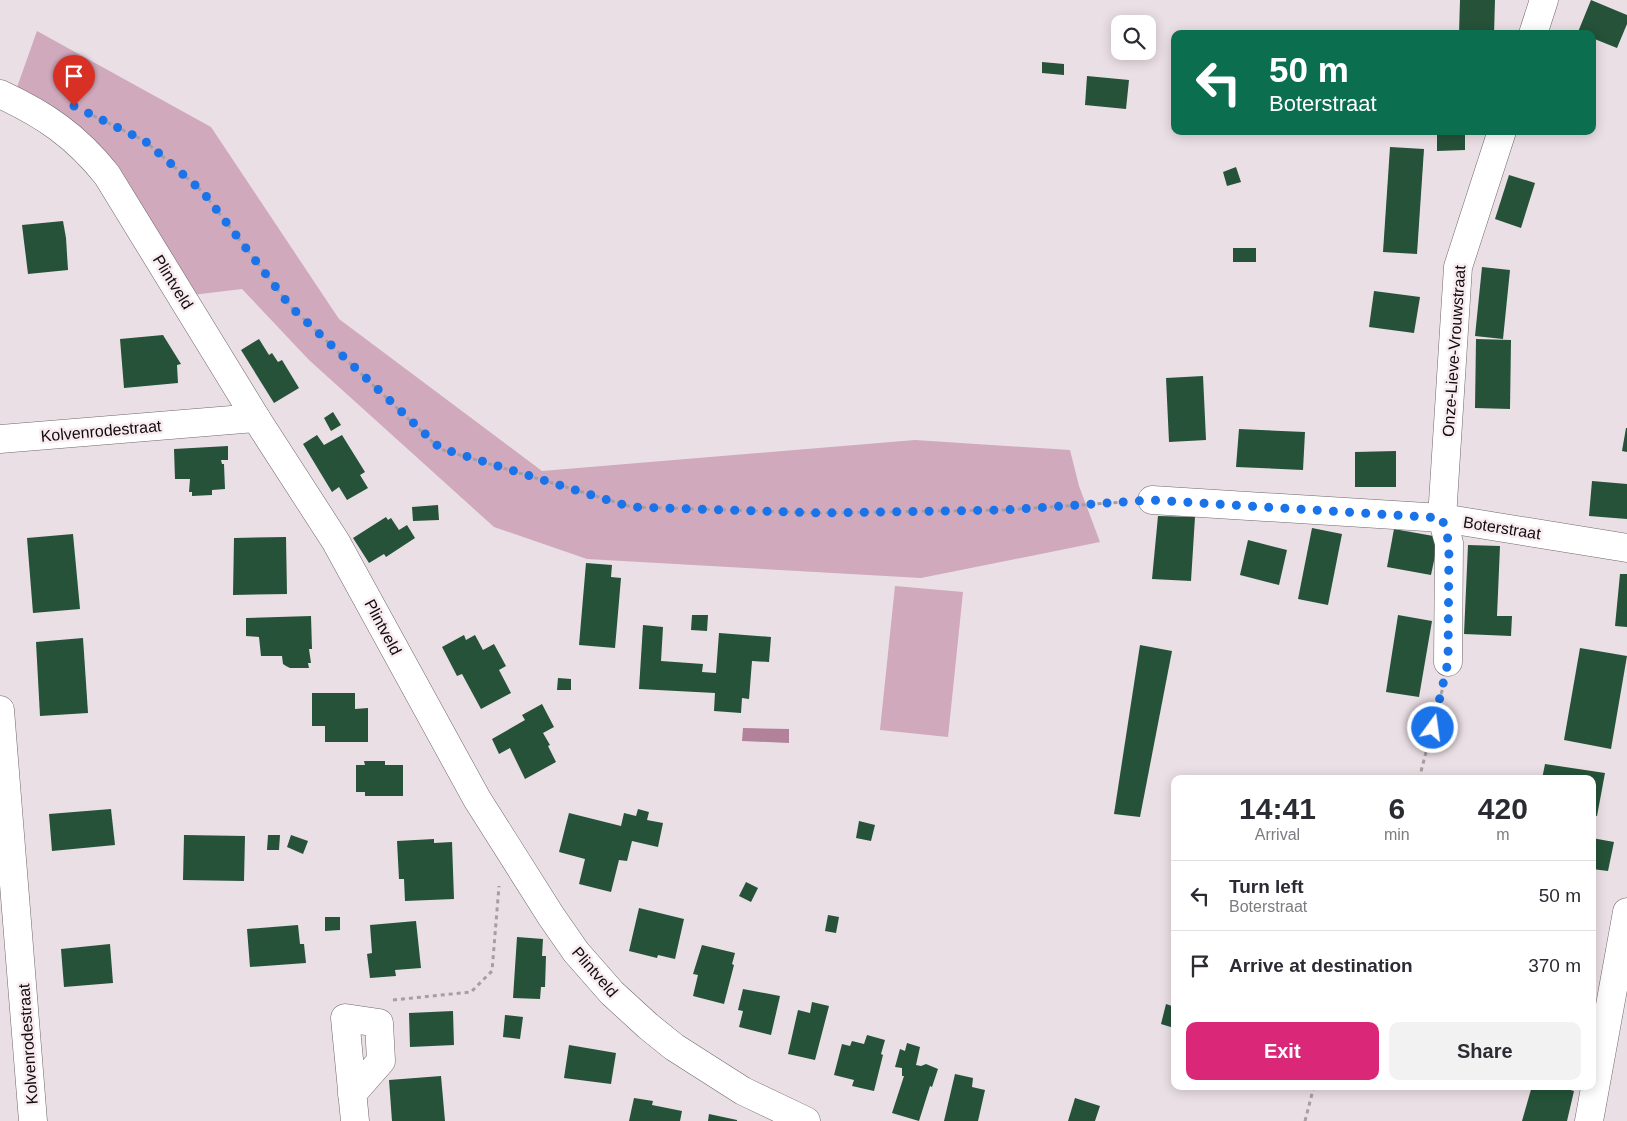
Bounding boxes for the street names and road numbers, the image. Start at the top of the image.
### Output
street label: Plintveld [150,252,196,312]
street label: Onze-Lieve-Vrouwstraat [1440,264,1469,437]
street label: Kolvenrodestraat [40,417,163,445]
street label: Boterstraat [1462,513,1543,543]
street label: Plintveld [361,596,405,658]
street label: Plintveld [569,944,621,1000]
street label: Kolvenrodestraat [15,983,41,1105]

